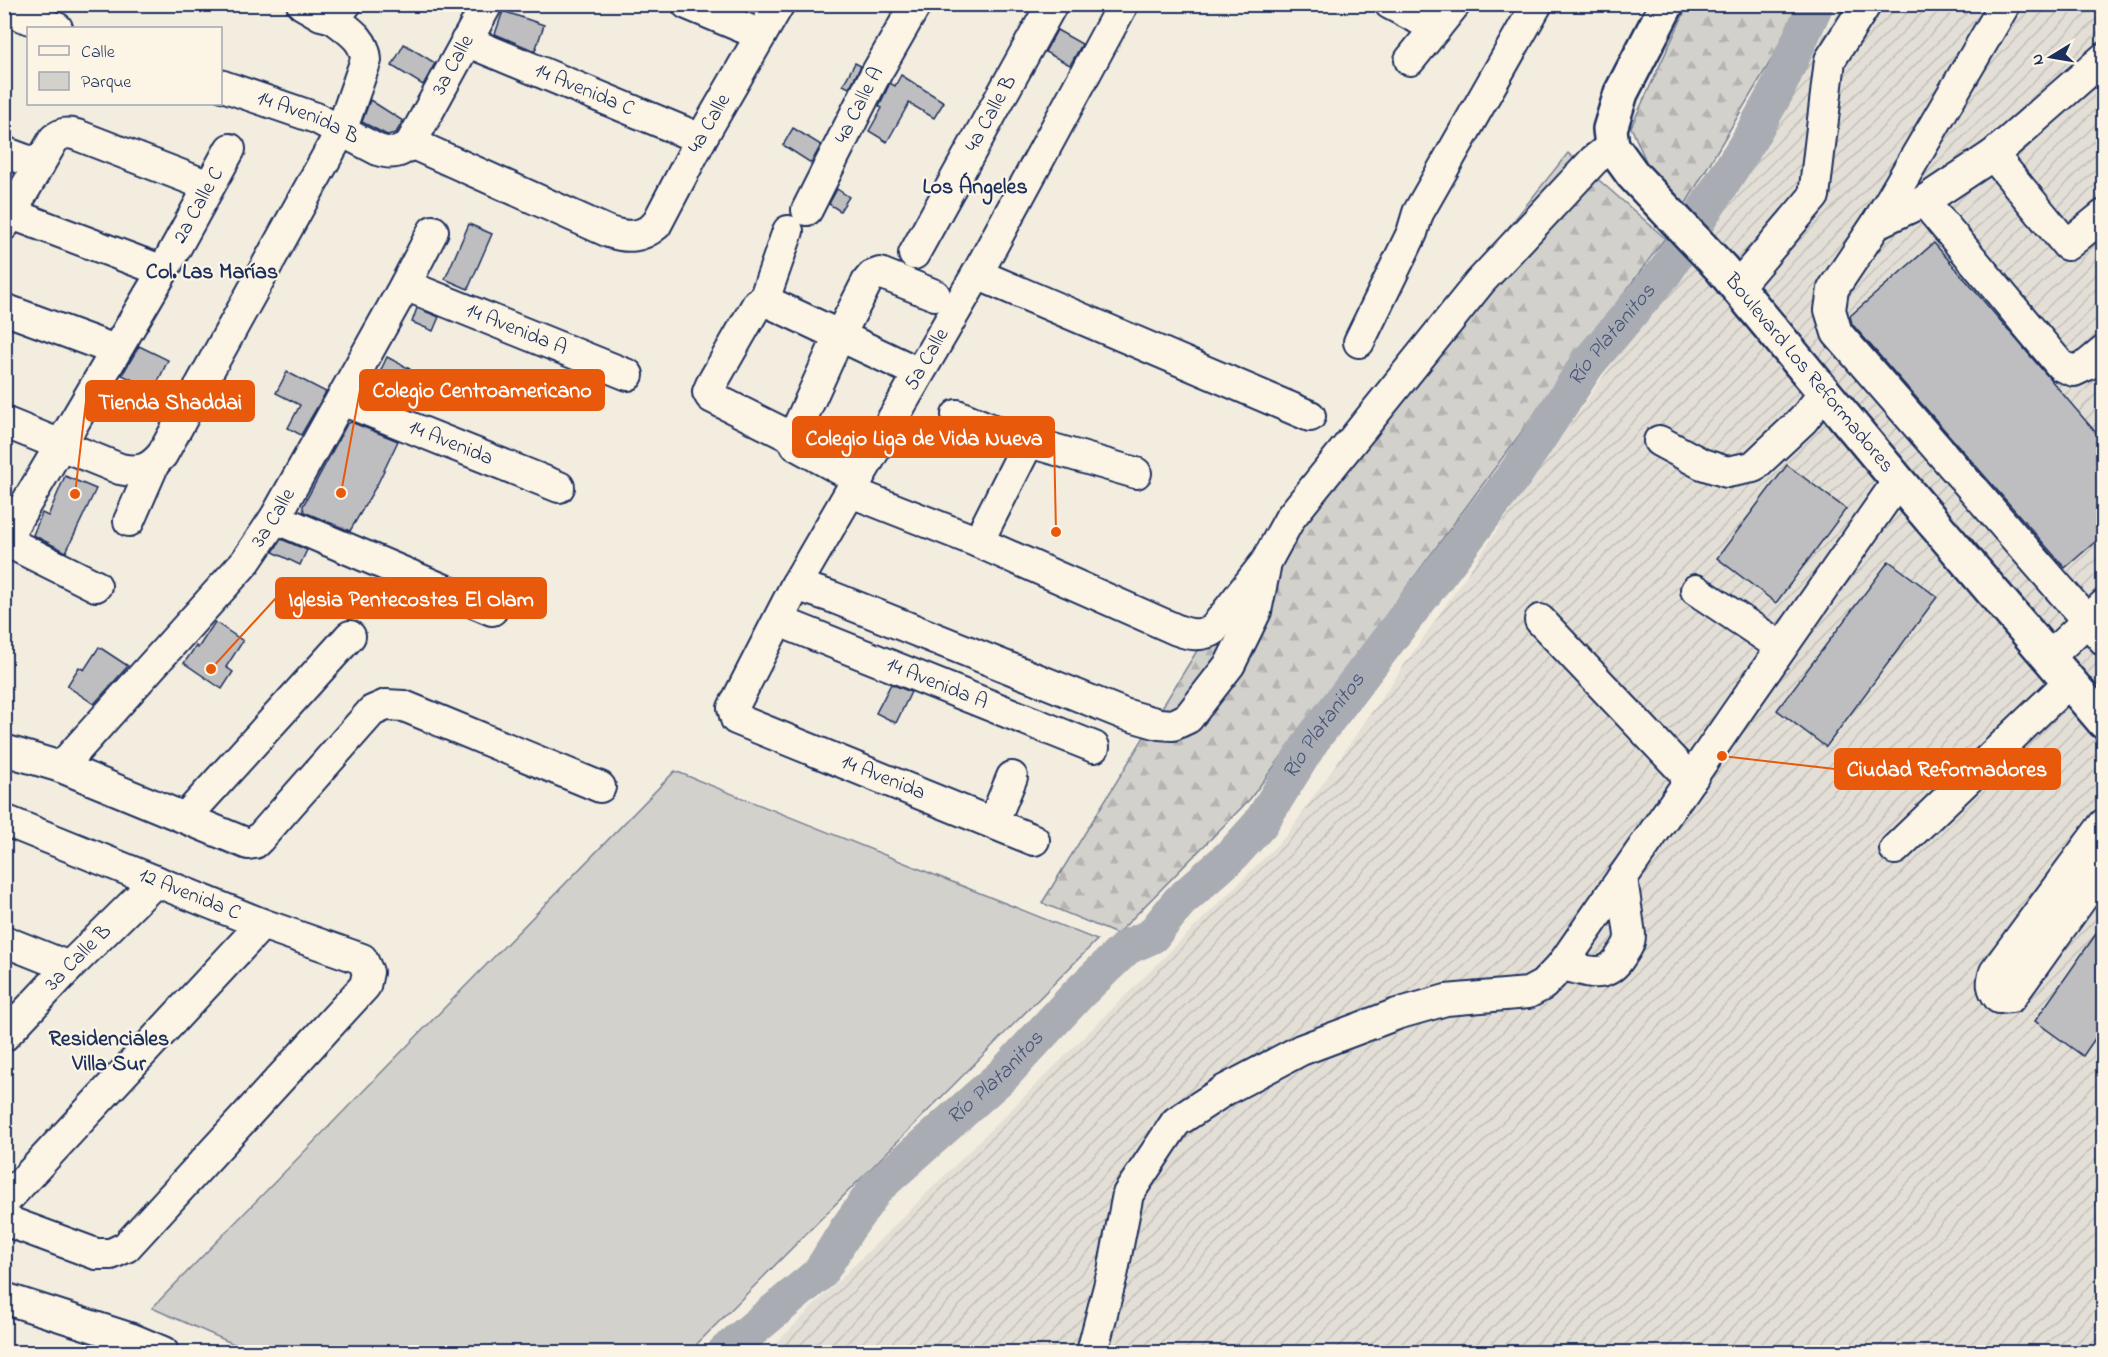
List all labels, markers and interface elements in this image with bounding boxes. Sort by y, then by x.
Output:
legend [27,27,222,105]
north arrow [2021,27,2081,87]
street label: 3a Calle [425,29,482,101]
text: Calle [81,40,116,66]
text: N [2025,52,2051,67]
street label: 14 Avenida C [530,56,639,124]
street label: 4a Calle A [828,61,892,149]
text: Parque [81,70,132,96]
street label: 4a Calle B [958,70,1025,158]
street label: 14 Avenida B [253,84,364,153]
street label: 4a Calle [681,88,739,159]
street label: 2a Calle C [166,162,232,249]
district label: Los Ángeles [922,172,1028,205]
district label: Col. Las Marías [146,257,278,289]
street label: Boulevard Los Reformadores [1716,266,1901,480]
water label: Río Platanitos [1561,277,1665,393]
street label: 14 Avenida A [461,296,572,364]
street label: 5a Calle [897,322,958,397]
callout: Colegio Centroamericano [360,370,604,410]
text: Colegio Centroamericano [372,376,592,409]
callout: Tienda Shaddai [86,381,254,421]
text: Tienda Shaddai [98,388,242,420]
street label: 14 Avenida [404,413,497,474]
callout: Colegio Liga de Vida Nueva [793,417,1054,457]
text: Colegio Liga de Vida Nueva [805,424,1043,457]
street label: 3a Calle [244,483,304,554]
callout: Iglesia Pentecostes El Olam [276,578,546,618]
text: Iglesia Pentecostes El Olam [288,585,534,618]
street label: 14 Avenida A [882,650,992,718]
water label: Río Platanitos [1275,666,1374,786]
street label: 14 Avenida [836,747,930,809]
callout: Ciudad Reformadores [1835,749,2060,789]
text: Ciudad Reformadores [1847,755,2047,787]
street label: 12 Avenida C [134,861,245,929]
street label: 3a Calle B [38,918,119,998]
water label: Río Platanitos [940,1023,1053,1133]
district label: Residenciales Villa Sur [49,1024,169,1081]

